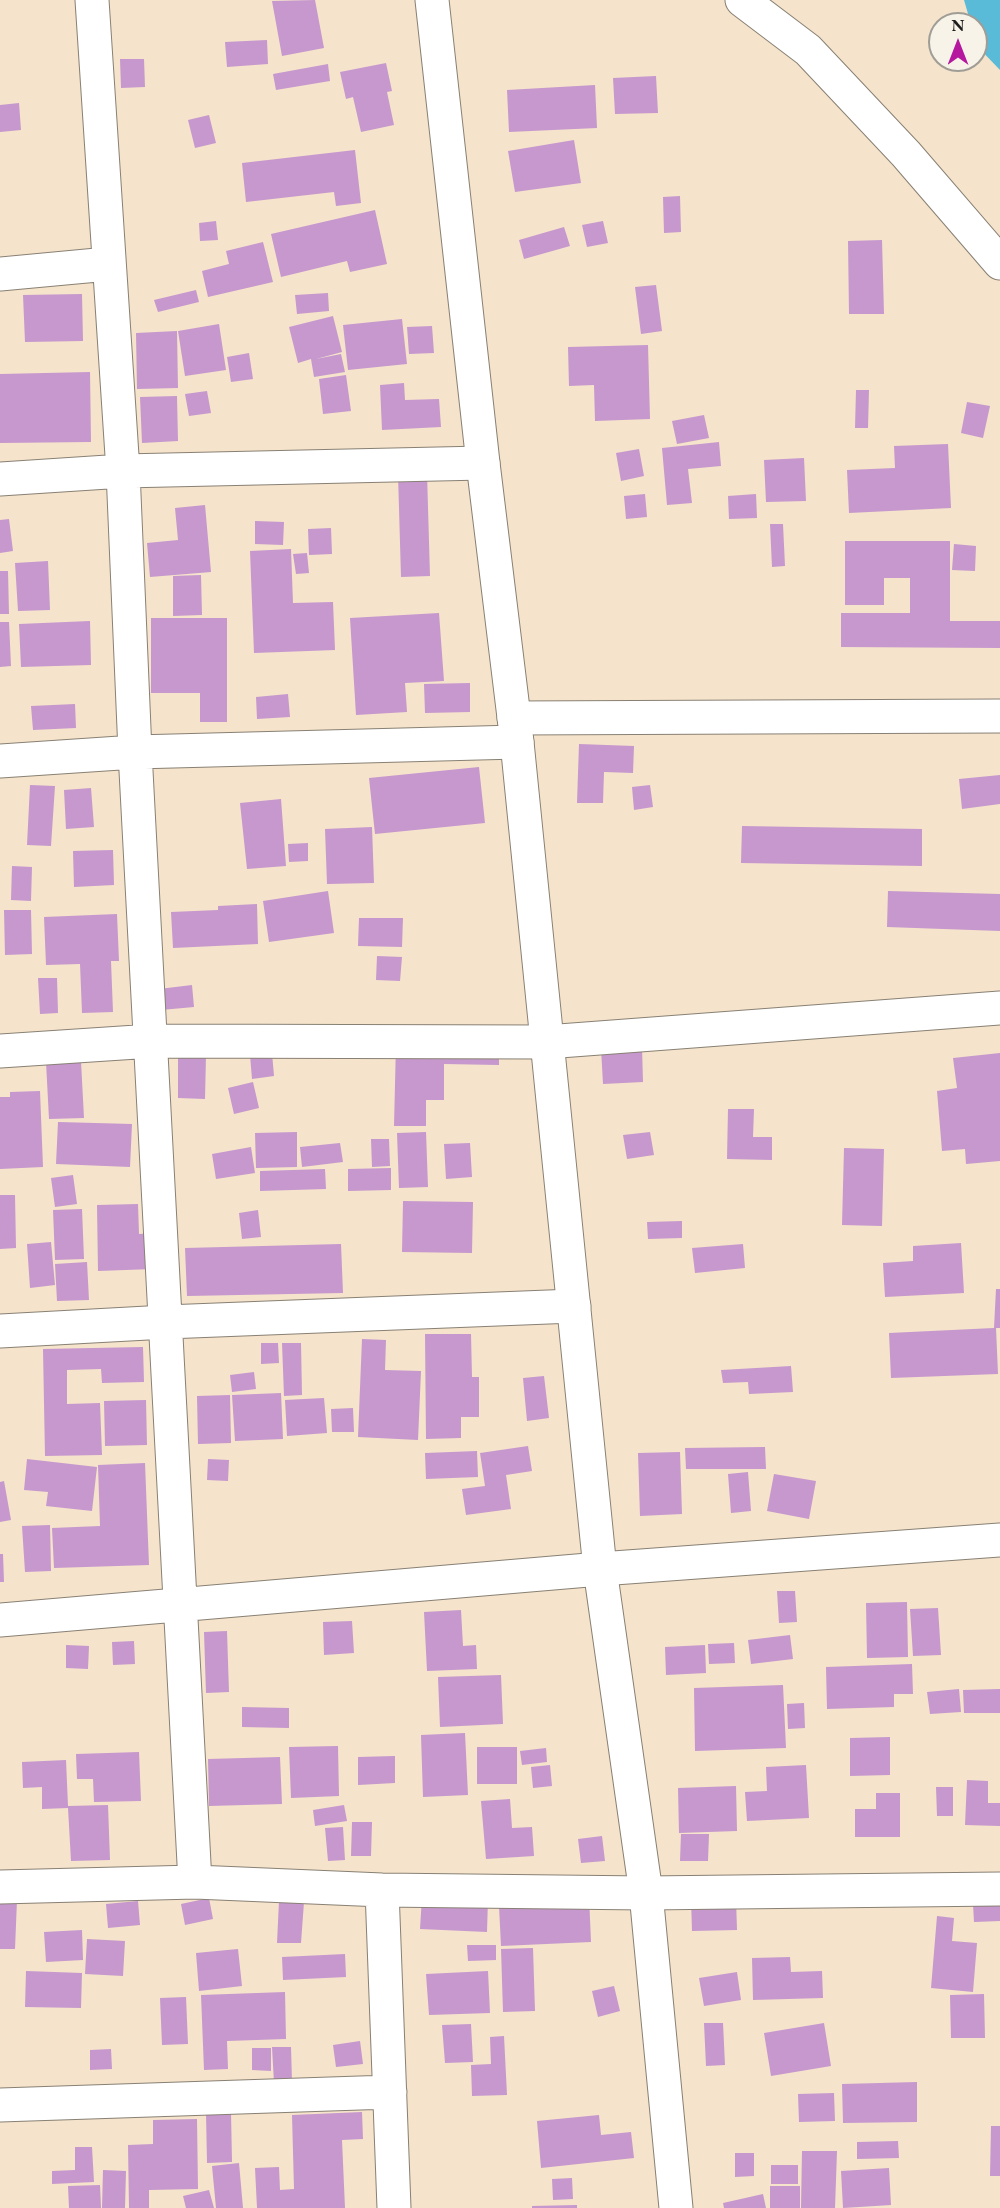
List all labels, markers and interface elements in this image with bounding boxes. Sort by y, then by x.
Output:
north arrow [928,12,988,72]
text: N [952,15,964,36]

